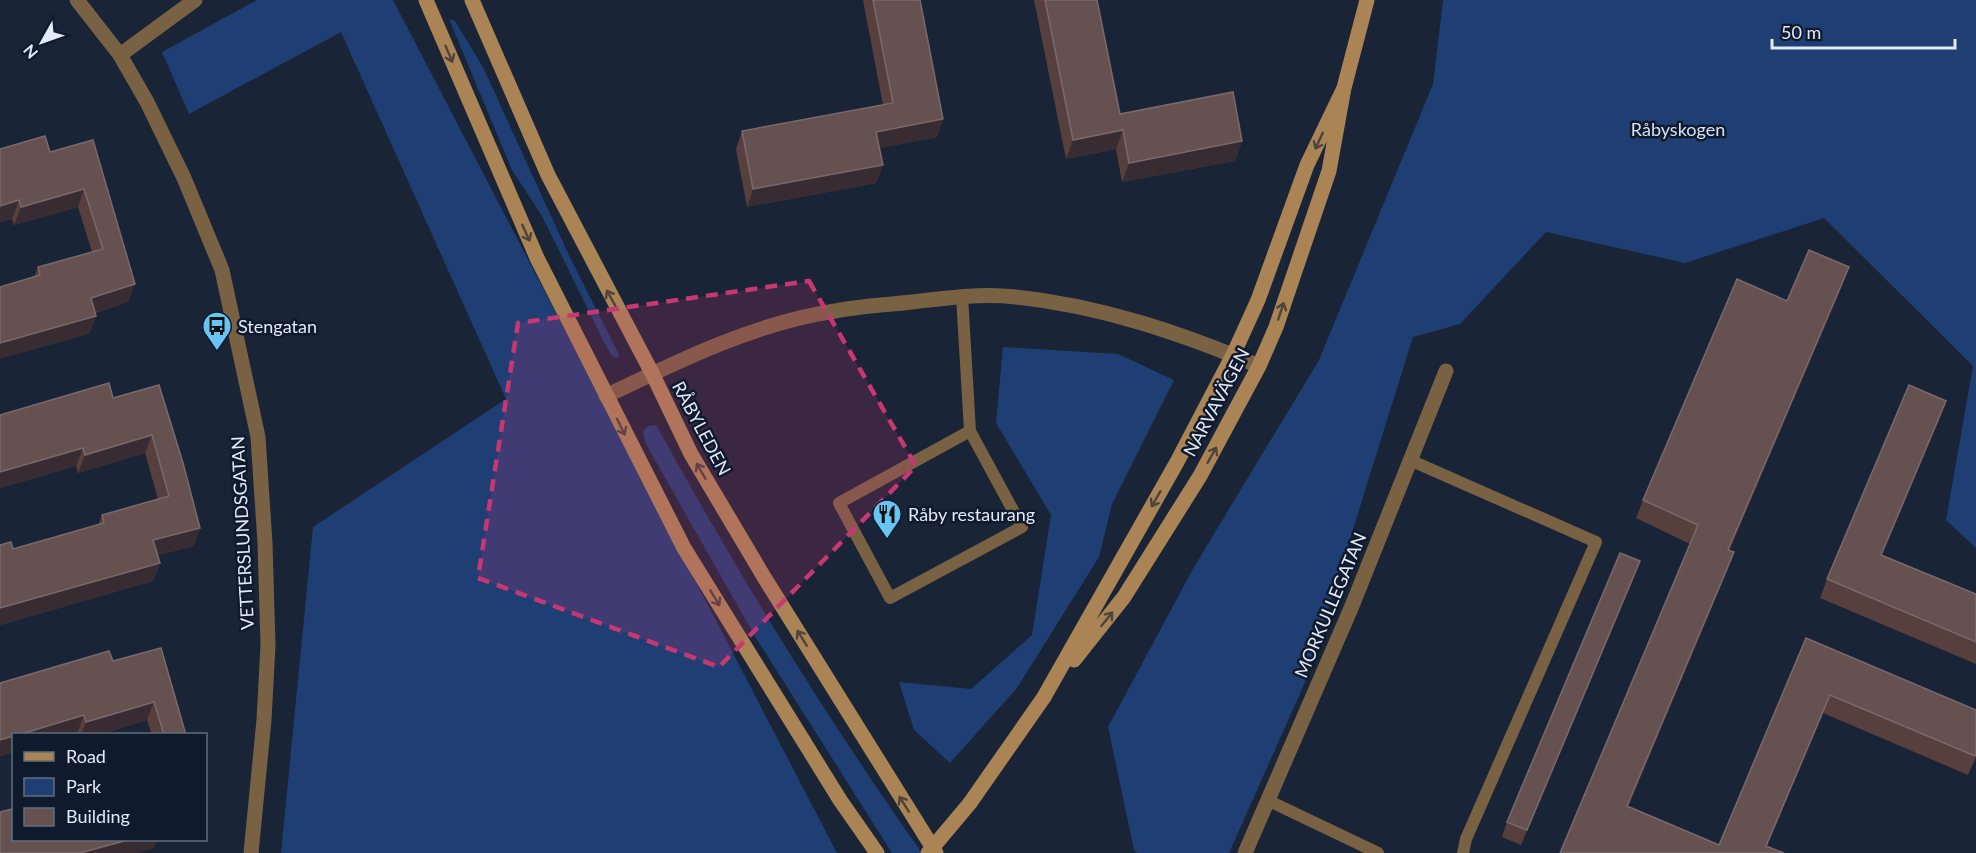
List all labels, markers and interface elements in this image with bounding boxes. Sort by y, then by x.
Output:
north arrow [12,12,72,72]
scale bar [1772,12,1955,50]
text: 50 m [1781,21,1821,43]
text: N [19,41,41,63]
one-way arrow [444,44,455,62]
park label: Råbyskogen [1631,118,1725,140]
one-way arrow [1312,131,1324,149]
one-way arrow [521,223,533,241]
one-way arrow [605,290,617,307]
one-way arrow [1276,302,1287,321]
bus stop icon: Stengatan [201,310,233,352]
place label: Stengatan [238,315,317,337]
street label: NARVAVÄGEN [1178,344,1254,460]
street label: RÅBYLEDEN [668,377,736,479]
one-way arrow [616,417,628,435]
street label: VETTERSLUNDSGATAN [226,436,258,630]
one-way arrow [1206,447,1218,464]
one-way arrow [695,463,707,480]
one-way arrow [1150,490,1162,507]
restaurant icon: Råby restaurang [871,498,903,540]
place label: Råby restaurang [908,503,1035,525]
street label: MORKULLEGATAN [1290,529,1370,681]
one-way arrow [709,589,721,606]
one-way arrow [1100,611,1113,627]
one-way arrow [795,630,807,647]
legend [12,733,207,841]
text: Road [66,745,106,767]
text: Park [66,775,102,797]
one-way arrow [897,796,909,813]
text: Building [66,805,130,827]

